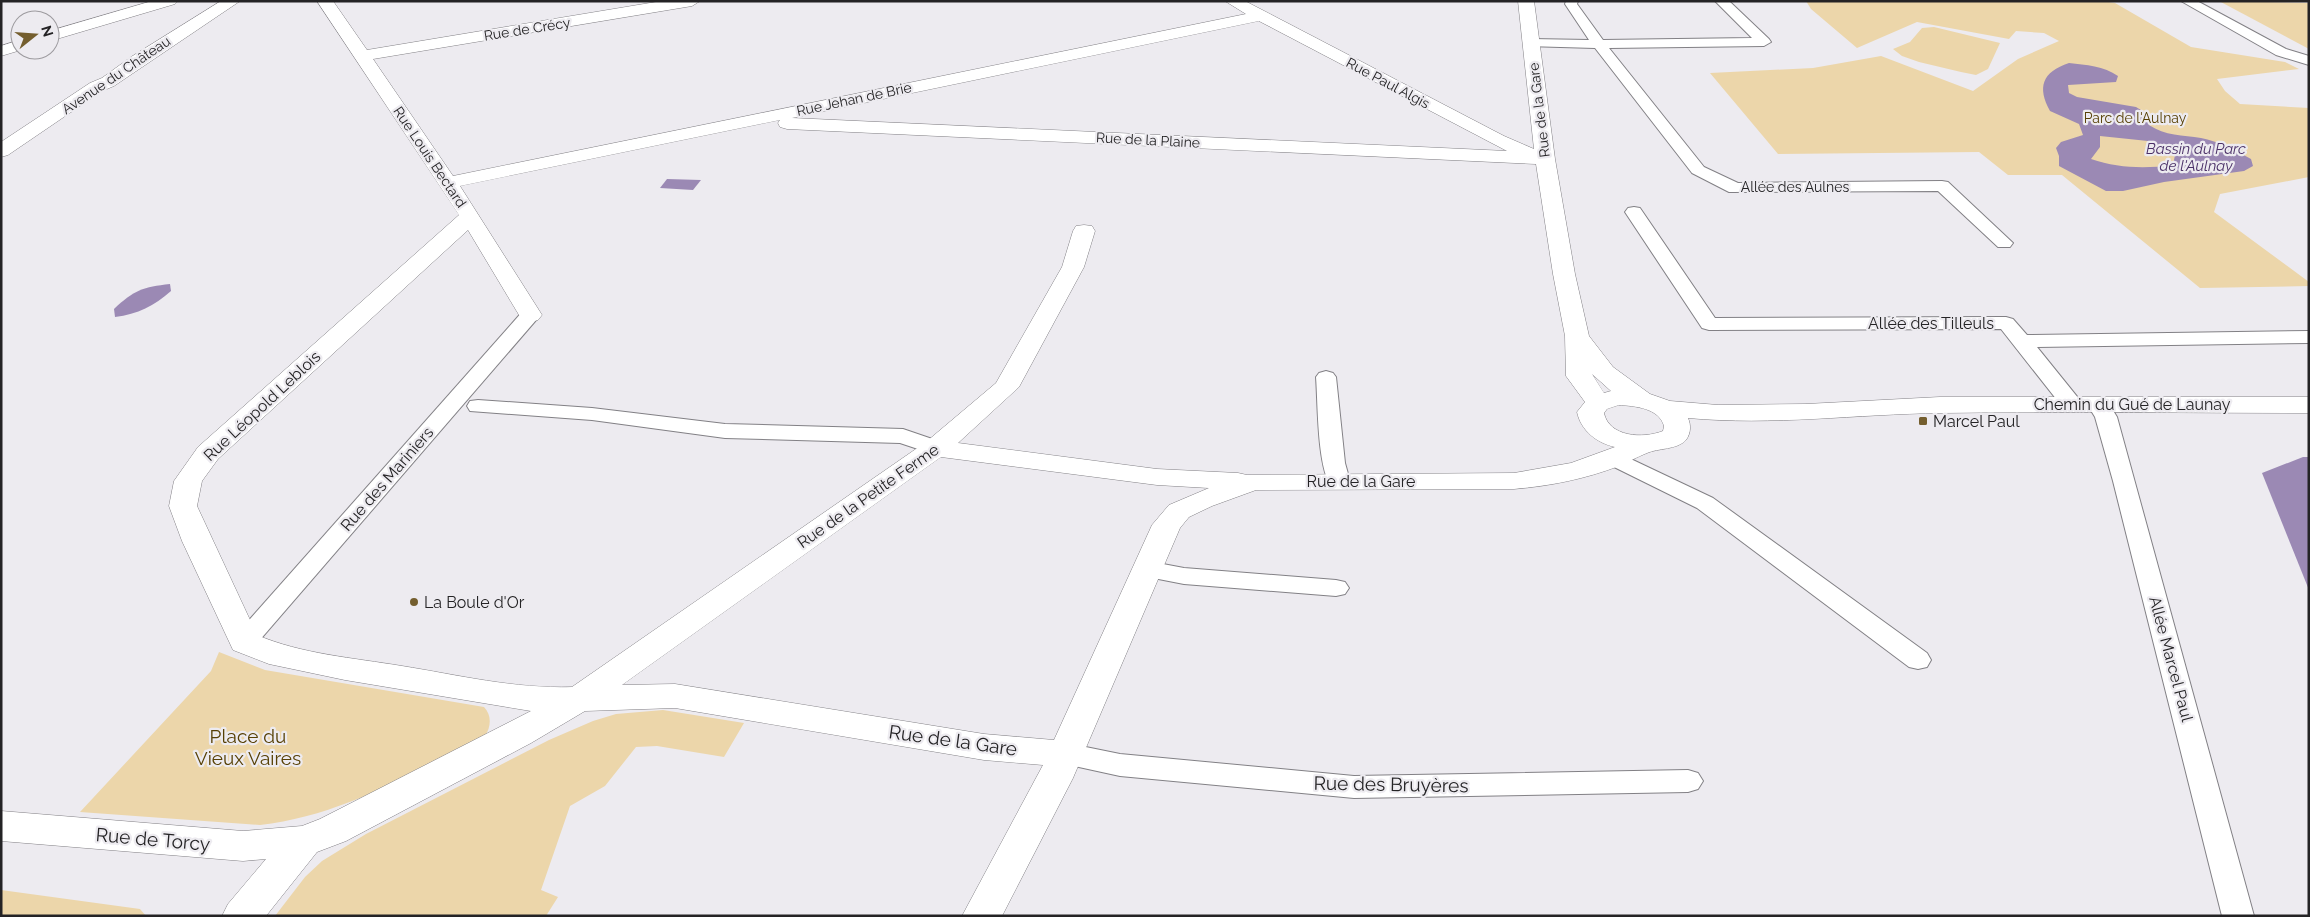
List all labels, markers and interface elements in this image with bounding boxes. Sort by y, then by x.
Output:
north arrow [10,10,60,60]
street label: Rue de Crécy [483,14,572,44]
text: N [38,24,57,39]
street label: Avenue du Château [59,33,173,117]
street label: Rue Paul Algis [1344,54,1433,112]
street label: Rue de la Gare [1525,62,1553,158]
street label: Rue Jehan de Brie [795,79,913,119]
street label: Rue Louis Bectard [390,104,470,210]
park label: Parc de l'Aulnay [2084,110,2187,126]
street label: Rue de la Plaine [1096,129,1200,151]
water label: Bassin du Parc de l'Aulnay [2146,140,2246,175]
street label: Allée des Aulnes [1741,179,1849,195]
street label: Allée des Tilleuls [1868,314,1994,333]
street label: Rue Léopold Leblois [200,347,324,465]
street label: Chemin du Gué de Launay [2034,395,2231,414]
place label: Marcel Paul [1933,412,2020,431]
marker: Marcel Paul [1917,415,1929,427]
street label: Rue des Mariniers [337,423,438,535]
street label: Rue de la Petite Ferme [794,440,942,552]
street label: Rue de la Gare [1307,472,1415,491]
place label: La Boule d'Or [424,593,525,612]
street label: Allée Marcel Paul [2145,594,2197,724]
marker: La Boule d'Or [408,596,420,608]
street label: Rue de la Gare [887,720,1019,760]
park label: Place du Vieux Vaires [195,725,301,769]
street label: Rue des Bruyères [1313,772,1469,796]
street label: Rue de Torcy [95,823,211,855]

